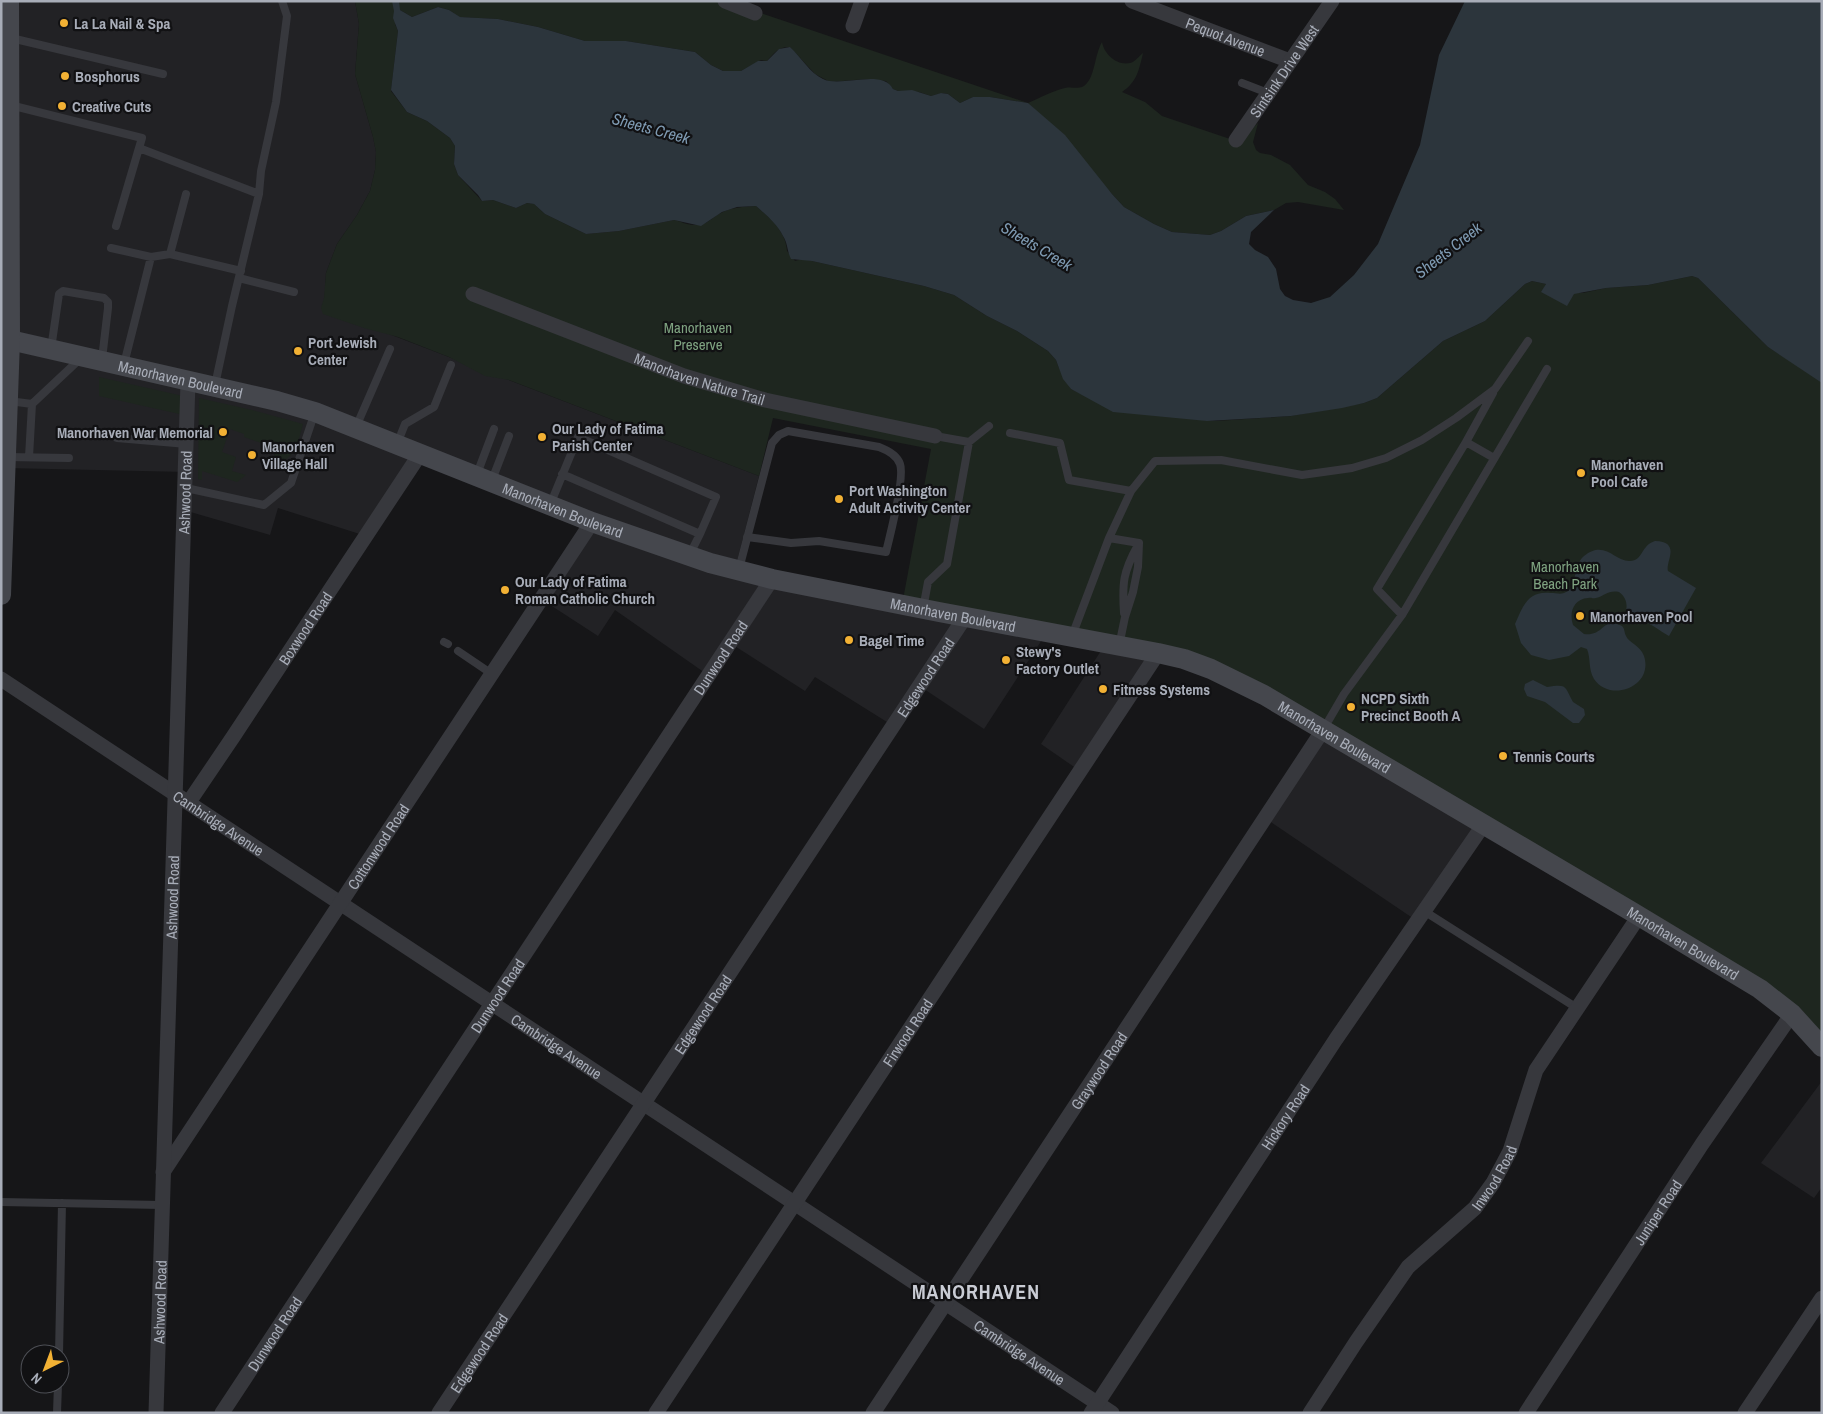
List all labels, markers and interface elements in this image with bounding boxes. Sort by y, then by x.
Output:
street label: Pequot Avenue [1183,12,1268,61]
place label: La La Nail & Spa [74,13,171,34]
marker: La La Nail & Spa [58,17,70,29]
street label: Sintsink Drive West [1244,20,1324,122]
place label: Bosphorus [75,66,140,87]
marker: Bosphorus [59,70,71,82]
place label: Creative Cuts [72,96,151,117]
marker: Creative Cuts [56,100,68,112]
water label: Sheets Creek [610,107,693,149]
water label: Sheets Creek [997,216,1077,276]
water label: Sheets Creek [1410,217,1486,283]
park label: Manorhaven Preserve [664,317,732,355]
place label: Port Jewish Center [308,332,377,370]
marker: Port Jewish Center [292,345,304,357]
street label: Manorhaven Nature Trail [631,347,767,410]
street label: Manorhaven Boulevard [116,355,245,403]
place label: Our Lady of Fatima Parish Center [552,418,664,456]
place label: Manorhaven War Memorial [57,422,213,443]
marker: Manorhaven War Memorial [217,426,229,438]
marker: Our Lady of Fatima Parish Center [536,431,548,443]
place label: Manorhaven Village Hall [262,436,334,474]
marker: Manorhaven Village Hall [246,449,258,461]
street label: Ashwood Road [173,450,196,535]
place label: Manorhaven Pool Cafe [1591,454,1663,492]
marker: Manorhaven Pool Cafe [1575,467,1587,479]
street label: Manorhaven Boulevard [500,477,626,542]
place label: Port Washington Adult Activity Center [849,480,970,518]
marker: Port Washington Adult Activity Center [833,493,845,505]
park label: Manorhaven Beach Park [1531,556,1599,594]
place label: Our Lady of Fatima Roman Catholic Church [515,571,655,609]
marker: Our Lady of Fatima Roman Catholic Church [499,584,511,596]
street label: Boxwood Road [273,588,337,669]
street label: Manorhaven Boulevard [889,592,1018,637]
place label: Manorhaven Pool [1590,606,1693,627]
marker: Manorhaven Pool [1574,610,1586,622]
street label: Dunwood Road [688,616,752,699]
place label: Bagel Time [859,630,925,651]
street label: Edgewood Road [891,633,959,721]
marker: Bagel Time [843,634,855,646]
place label: Stewy's Factory Outlet [1016,641,1099,679]
marker: Stewy's Factory Outlet [1000,654,1012,666]
place label: Fitness Systems [1113,679,1210,700]
marker: Fitness Systems [1097,683,1109,695]
place label: NCPD Sixth Precinct Booth A [1361,688,1460,726]
street label: Manorhaven Boulevard [1274,695,1395,778]
marker: NCPD Sixth Precinct Booth A [1345,701,1357,713]
place label: Tennis Courts [1513,746,1595,767]
marker: Tennis Courts [1497,750,1509,762]
street label: Cambridge Avenue [169,785,269,861]
street label: Cottonwood Road [342,800,414,893]
street label: Ashwood Road [160,855,184,940]
street label: Manorhaven Boulevard [1623,901,1743,985]
street label: Dunwood Road [465,954,529,1037]
street label: Edgewood Road [669,970,736,1058]
street label: Firwood Road [877,994,937,1071]
street label: Cambridge Avenue [507,1008,606,1084]
street label: Graywood Road [1065,1028,1132,1114]
street label: Hickory Road [1256,1080,1314,1154]
street label: Inwood Road [1466,1143,1522,1214]
street label: Juniper Road [1628,1175,1686,1249]
street label: Ashwood Road [148,1260,171,1345]
district label: MANORHAVEN [912,1278,1040,1305]
street label: Dunwood Road [242,1292,306,1375]
street label: Edgewood Road [445,1309,513,1397]
street label: Cambridge Avenue [970,1314,1070,1390]
north arrow [20,1344,70,1394]
text: N [27,1369,45,1388]

